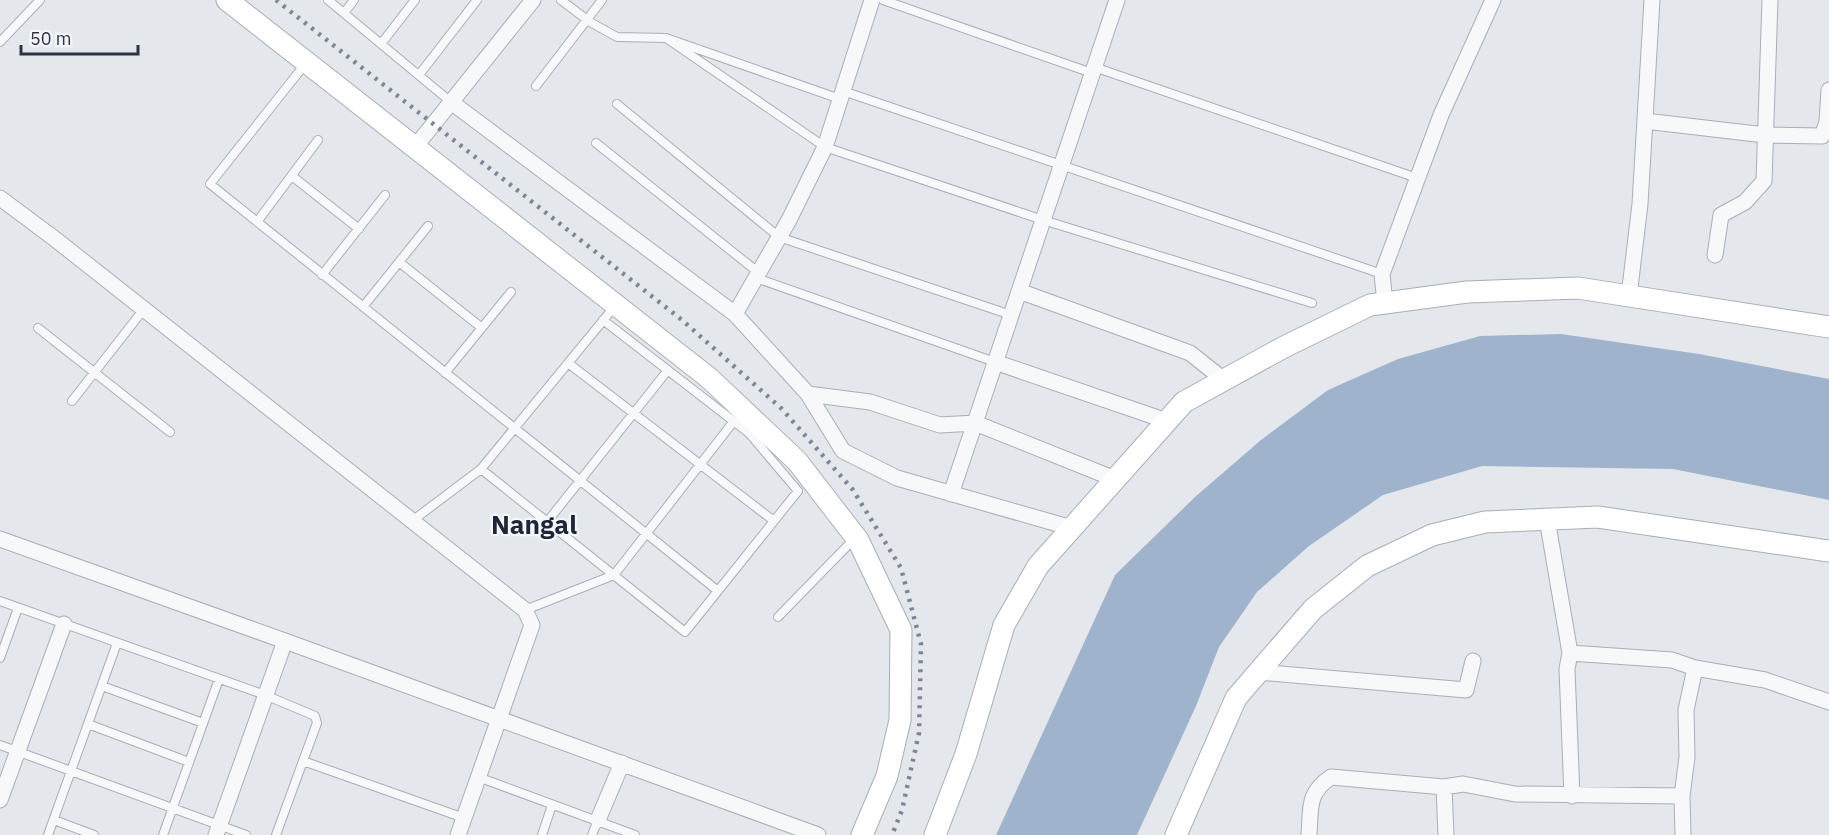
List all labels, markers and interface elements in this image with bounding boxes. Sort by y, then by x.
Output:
scale bar [21,18,138,56]
text: 50 m [30,27,72,50]
district label: Nangal [491,507,577,541]

